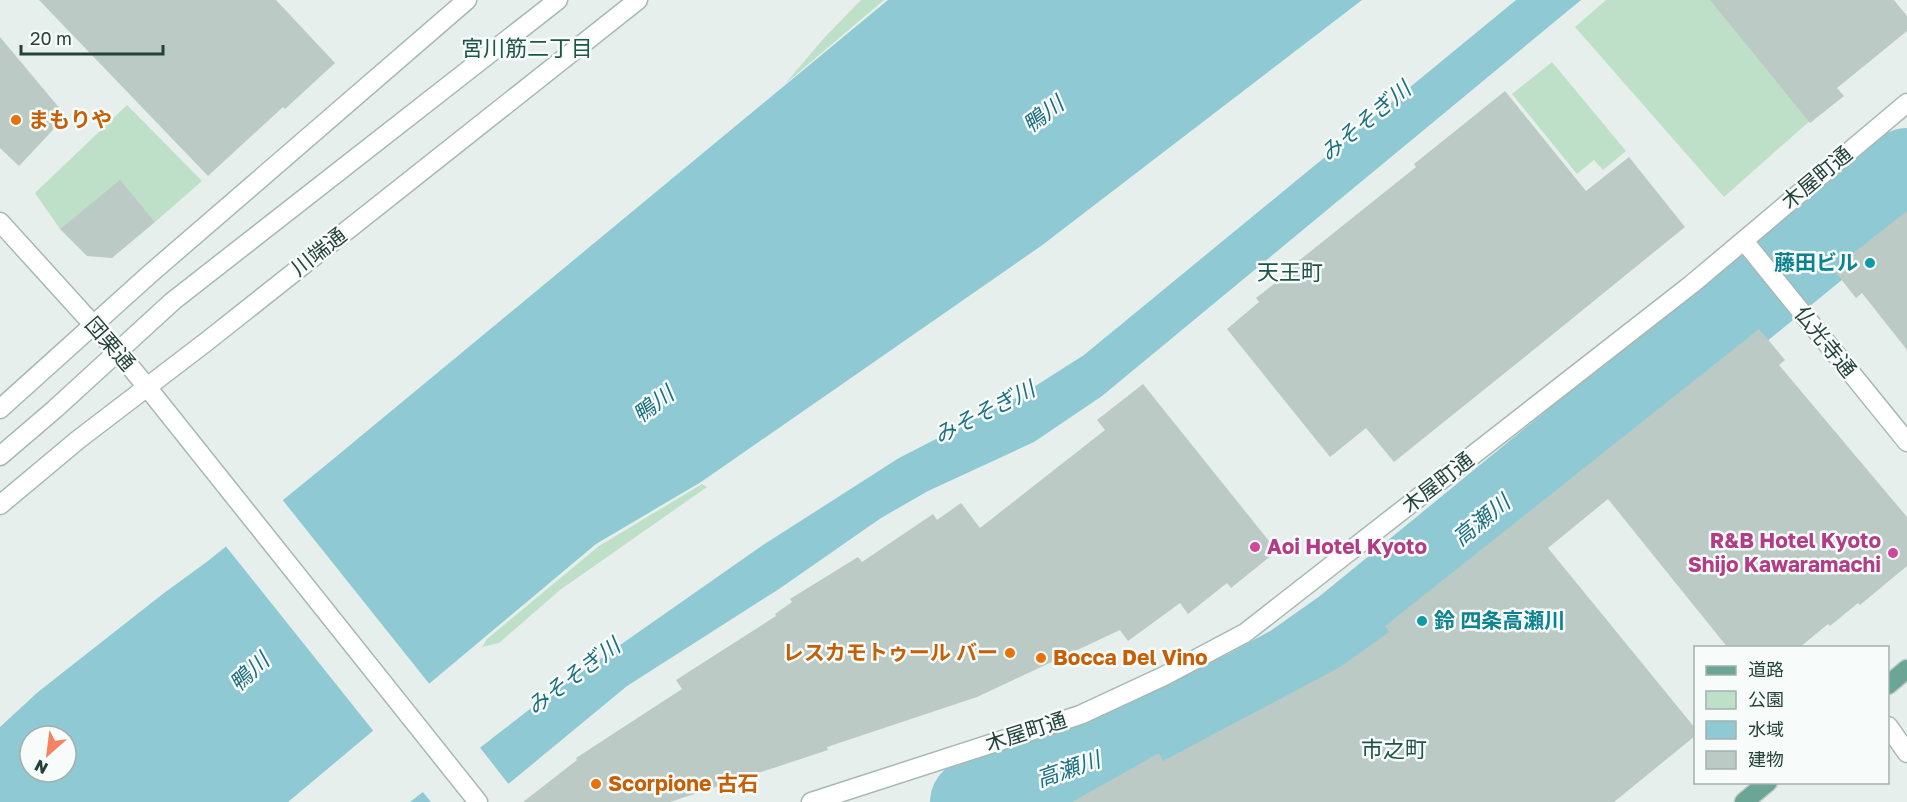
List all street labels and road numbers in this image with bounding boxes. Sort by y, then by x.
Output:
street label: 木屋町通 [1776,140,1857,214]
street label: 川端通 [286,222,351,281]
street label: 仏光寺通 [1789,301,1862,382]
street label: 団栗通 [80,311,141,376]
street label: 木屋町通 [1396,446,1478,518]
street label: 木屋町通 [982,706,1070,756]

